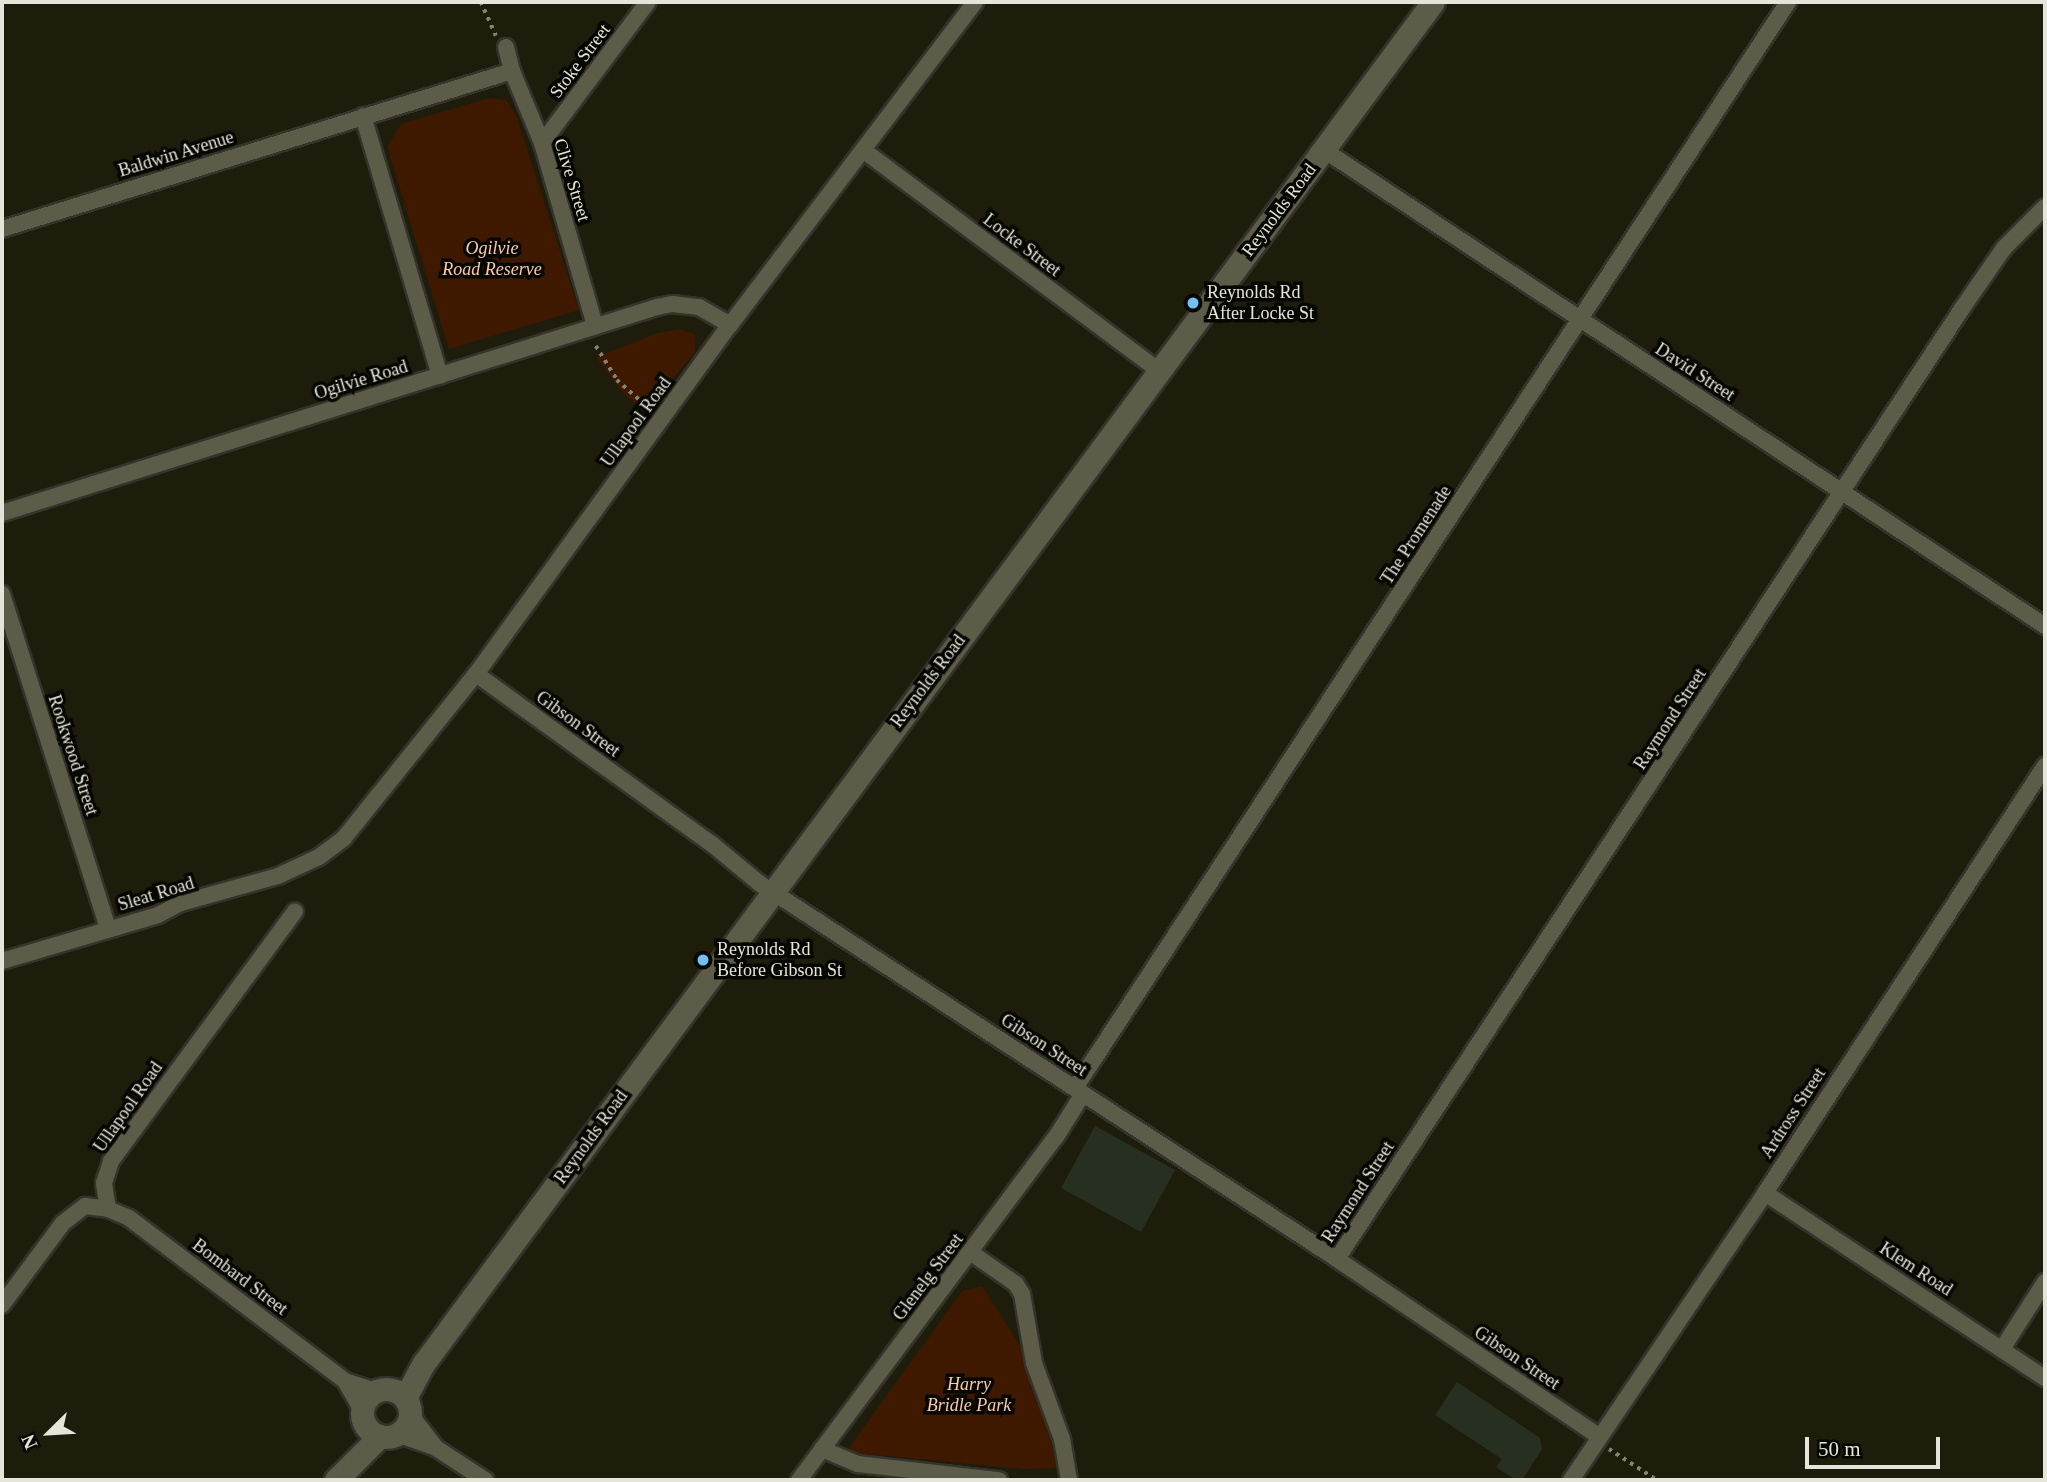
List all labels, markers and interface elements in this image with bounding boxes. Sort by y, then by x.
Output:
street label: Stoke Street [545,20,615,102]
street label: Baldwin Avenue [115,126,237,182]
street label: Clive Street [549,136,595,224]
street label: Reynolds Road [1237,159,1321,261]
street label: Locke Street [979,209,1065,281]
park label: Ogilvie Road Reserve [442,238,542,280]
place label: Reynolds Rd After Locke St [1207,282,1314,324]
marker: Reynolds Rd After Locke St [1185,295,1201,311]
street label: David Street [1651,338,1739,406]
street label: Ogilvie Road [312,356,410,404]
street label: Ullapool Road [596,373,676,471]
street label: The Promenade [1376,482,1456,588]
street label: Reynolds Road [886,630,970,732]
street label: Raymond Street [1629,664,1711,774]
street label: Gibson Street [532,686,624,762]
street label: Rookwood Street [43,692,103,818]
street label: Sleat Road [115,872,197,916]
place label: Reynolds Rd Before Gibson St [717,939,842,982]
marker: Reynolds Rd Before Gibson St [695,952,711,968]
street label: Gibson Street [997,1009,1091,1081]
street label: Ullapool Road [89,1058,167,1156]
street label: Ardross Street [1756,1064,1830,1162]
street label: Reynolds Road [550,1086,632,1188]
street label: Raymond Street [1317,1137,1399,1247]
street label: Glenelg Street [888,1229,968,1325]
street label: Bombard Street [188,1234,292,1320]
street label: Klem Road [1876,1237,1956,1301]
street label: Gibson Street [1470,1322,1564,1394]
park label: Harry Bridle Park [927,1374,1011,1416]
north arrow [14,1398,84,1468]
scale bar [1809,1422,1944,1466]
text: N [17,1431,42,1452]
text: 50 m [1818,1437,1861,1461]

